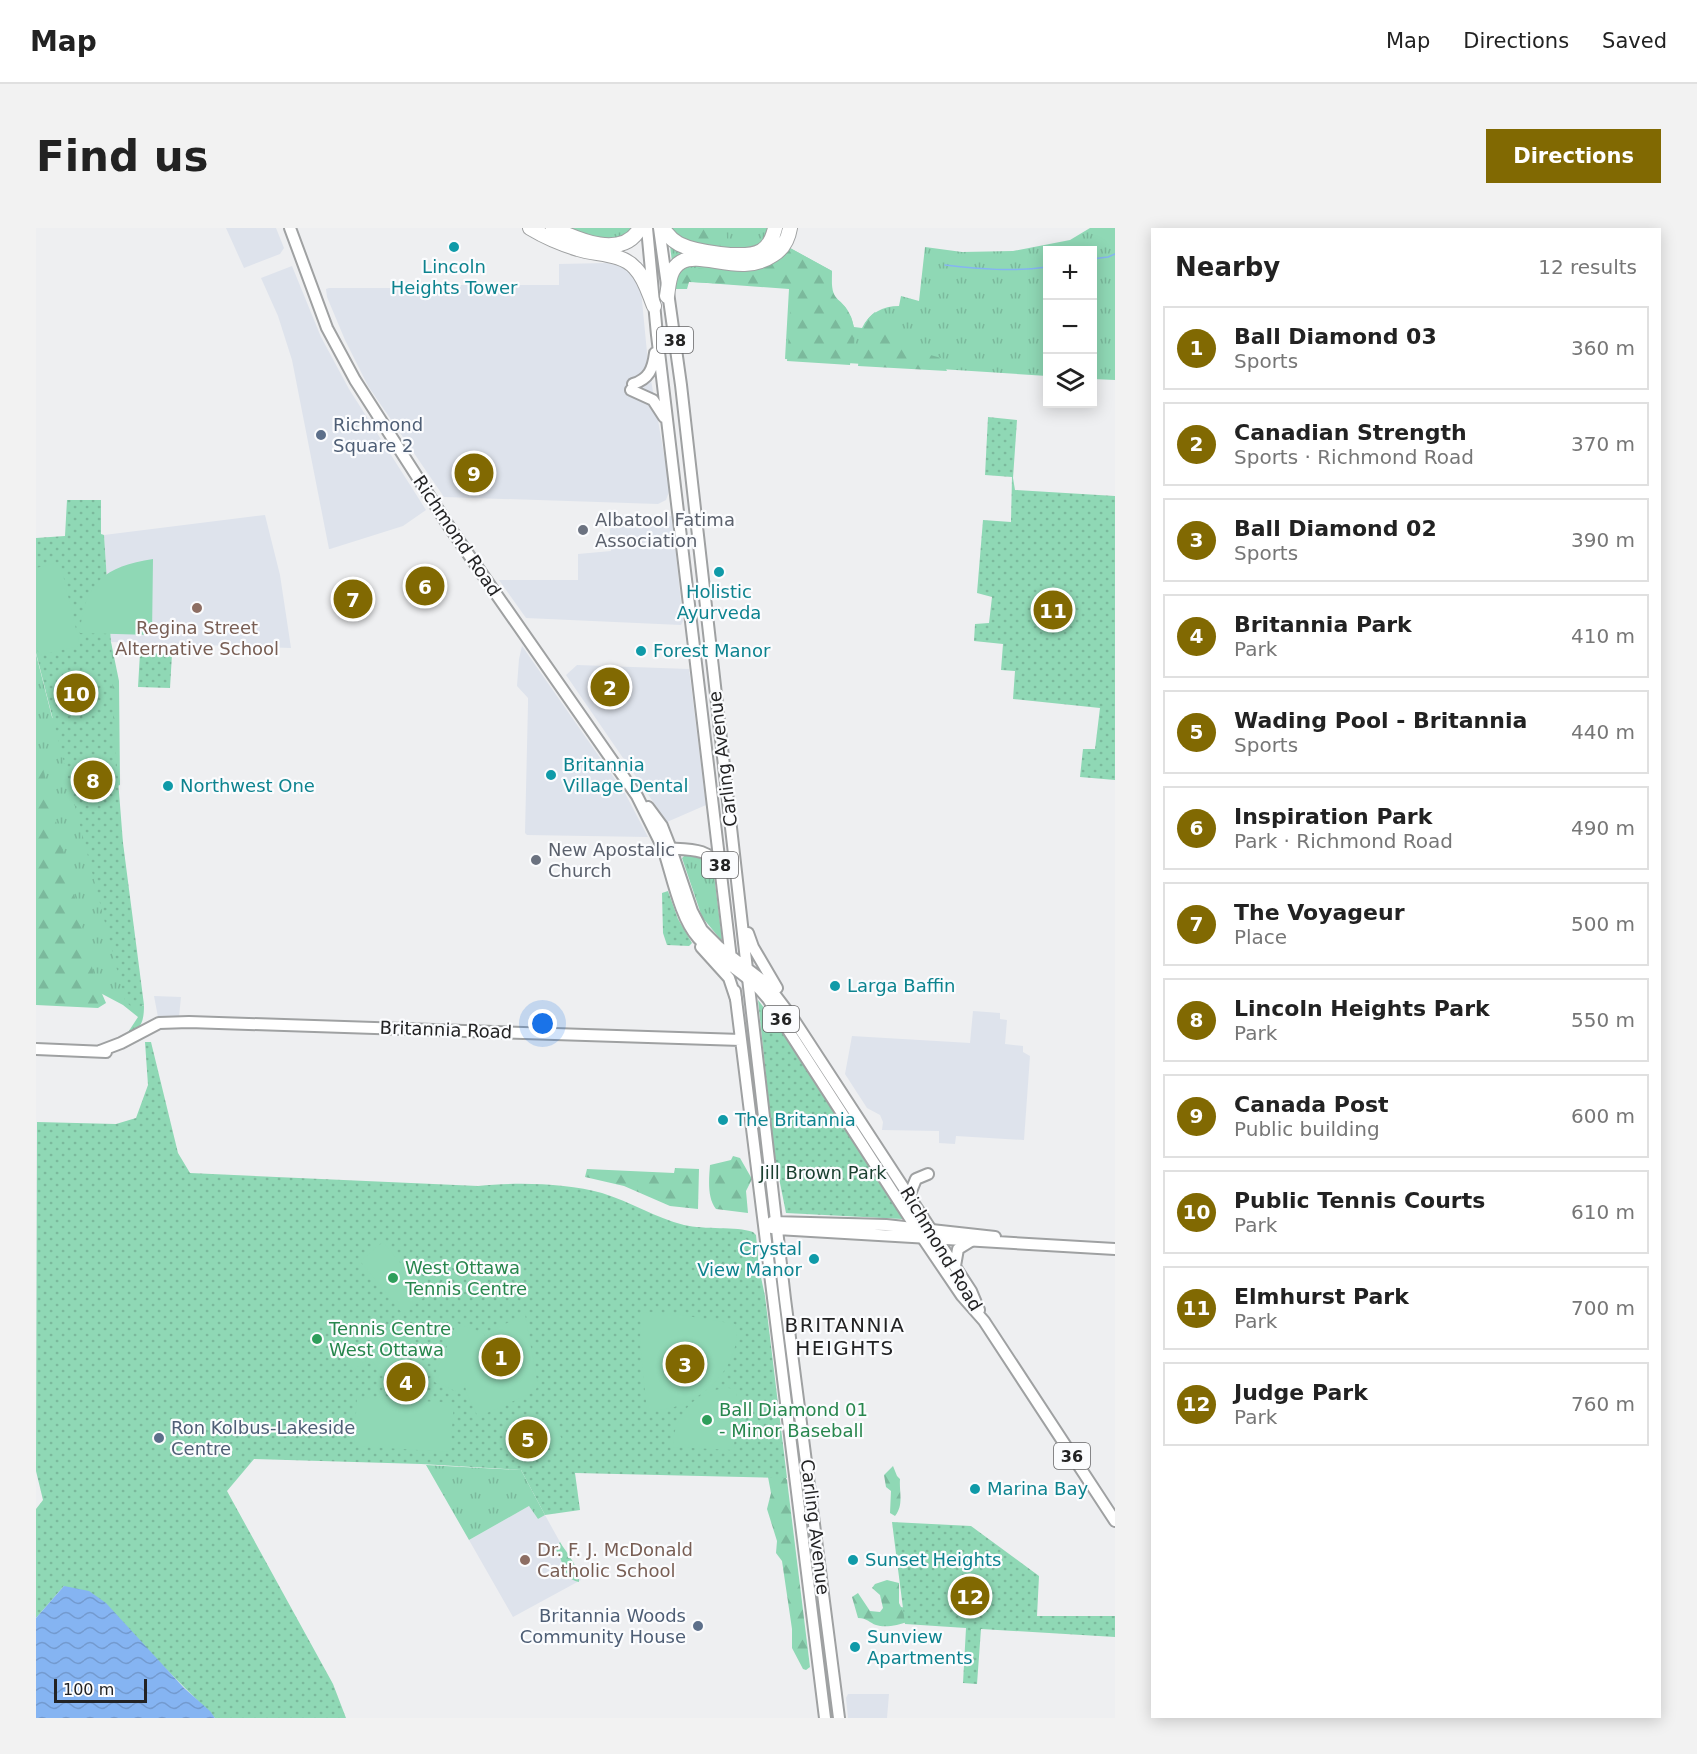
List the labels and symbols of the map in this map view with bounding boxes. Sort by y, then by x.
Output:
marker: Lincoln Heights Tower [447,240,461,254]
place label: Lincoln Heights Tower [391,256,518,298]
road number: 38 [657,327,693,353]
place label: Richmond Square 2 [333,414,423,456]
marker: Richmond Square 2 [314,428,328,442]
pin: 9 [454,450,494,496]
street label: Richmond Road [409,471,506,600]
place label: Albatool Fatima Association [595,509,735,551]
marker: Albatool Fatima Association [576,523,590,537]
pin: 6 [406,564,444,608]
marker: Holistic Ayurveda [712,565,726,579]
pin: 7 [334,576,372,622]
place label: Holistic Ayurveda [677,581,761,623]
pin: 11 [1034,588,1072,632]
marker: Regina Street Alternative School [190,601,204,615]
place label: Regina Street Alternative School [115,617,279,659]
place label: Forest Manor [653,640,771,661]
marker: Forest Manor [634,644,648,658]
pin: 2 [590,664,630,710]
pin: 10 [56,670,96,716]
street label: Carling Avenue [704,690,741,828]
place label: Britannia Village Dental [563,754,689,796]
pin: 8 [74,758,112,802]
marker: Britannia Village Dental [544,768,558,782]
place label: Northwest One [180,775,315,796]
marker: Northwest One [161,779,175,793]
place label: New Apostalic Church [548,839,675,881]
road number: 38 [702,852,738,878]
marker: New Apostalic Church [529,853,543,867]
place label: Larga Baffin [847,975,956,996]
marker: Larga Baffin [828,979,842,993]
road number: 36 [763,1006,799,1032]
your location [528,1009,557,1038]
street label: Britannia Road [379,1017,513,1042]
place label: The Britannia [734,1109,856,1130]
marker: The Britannia [716,1113,730,1127]
park label: Jill Brown Park [758,1162,887,1183]
street label: Richmond Road [896,1183,987,1315]
place label: Crystal View Manor [697,1238,803,1280]
marker: Crystal View Manor [807,1252,821,1266]
place label: West Ottawa Tennis Centre [404,1257,527,1299]
marker: West Ottawa Tennis Centre [386,1271,400,1285]
district label: BRITANNIA HEIGHTS [785,1313,905,1360]
place label: Tennis Centre West Ottawa [328,1318,451,1360]
marker: Tennis Centre West Ottawa [310,1332,324,1346]
pin: 1 [482,1334,520,1380]
pin: 3 [666,1342,704,1386]
pin: 4 [386,1360,425,1404]
place label: Ball Diamond 01 - Minor Baseball [719,1399,868,1441]
marker: Ball Diamond 01 - Minor Baseball [700,1413,714,1427]
pin: 5 [508,1416,548,1462]
place label: Ron Kolbus-Lakeside Centre [171,1417,355,1459]
marker: Ron Kolbus-Lakeside Centre [152,1431,166,1445]
road number: 36 [1054,1443,1090,1469]
street label: Carling Avenue [797,1458,834,1596]
place label: Marina Bay [987,1478,1089,1499]
marker: Marina Bay [968,1482,982,1496]
place label: Dr. F. J. McDonald Catholic School [537,1539,693,1581]
place label: Sunset Heights [865,1549,1001,1570]
marker: Dr. F. J. McDonald Catholic School [518,1553,532,1567]
marker: Sunset Heights [846,1553,860,1567]
pin: 12 [950,1574,990,1618]
place label: Britannia Woods Community House [520,1605,686,1647]
marker: Britannia Woods Community House [691,1619,705,1633]
place label: Sunview Apartments [867,1626,973,1668]
marker: Sunview Apartments [848,1640,862,1654]
scale bar [54,1676,147,1704]

